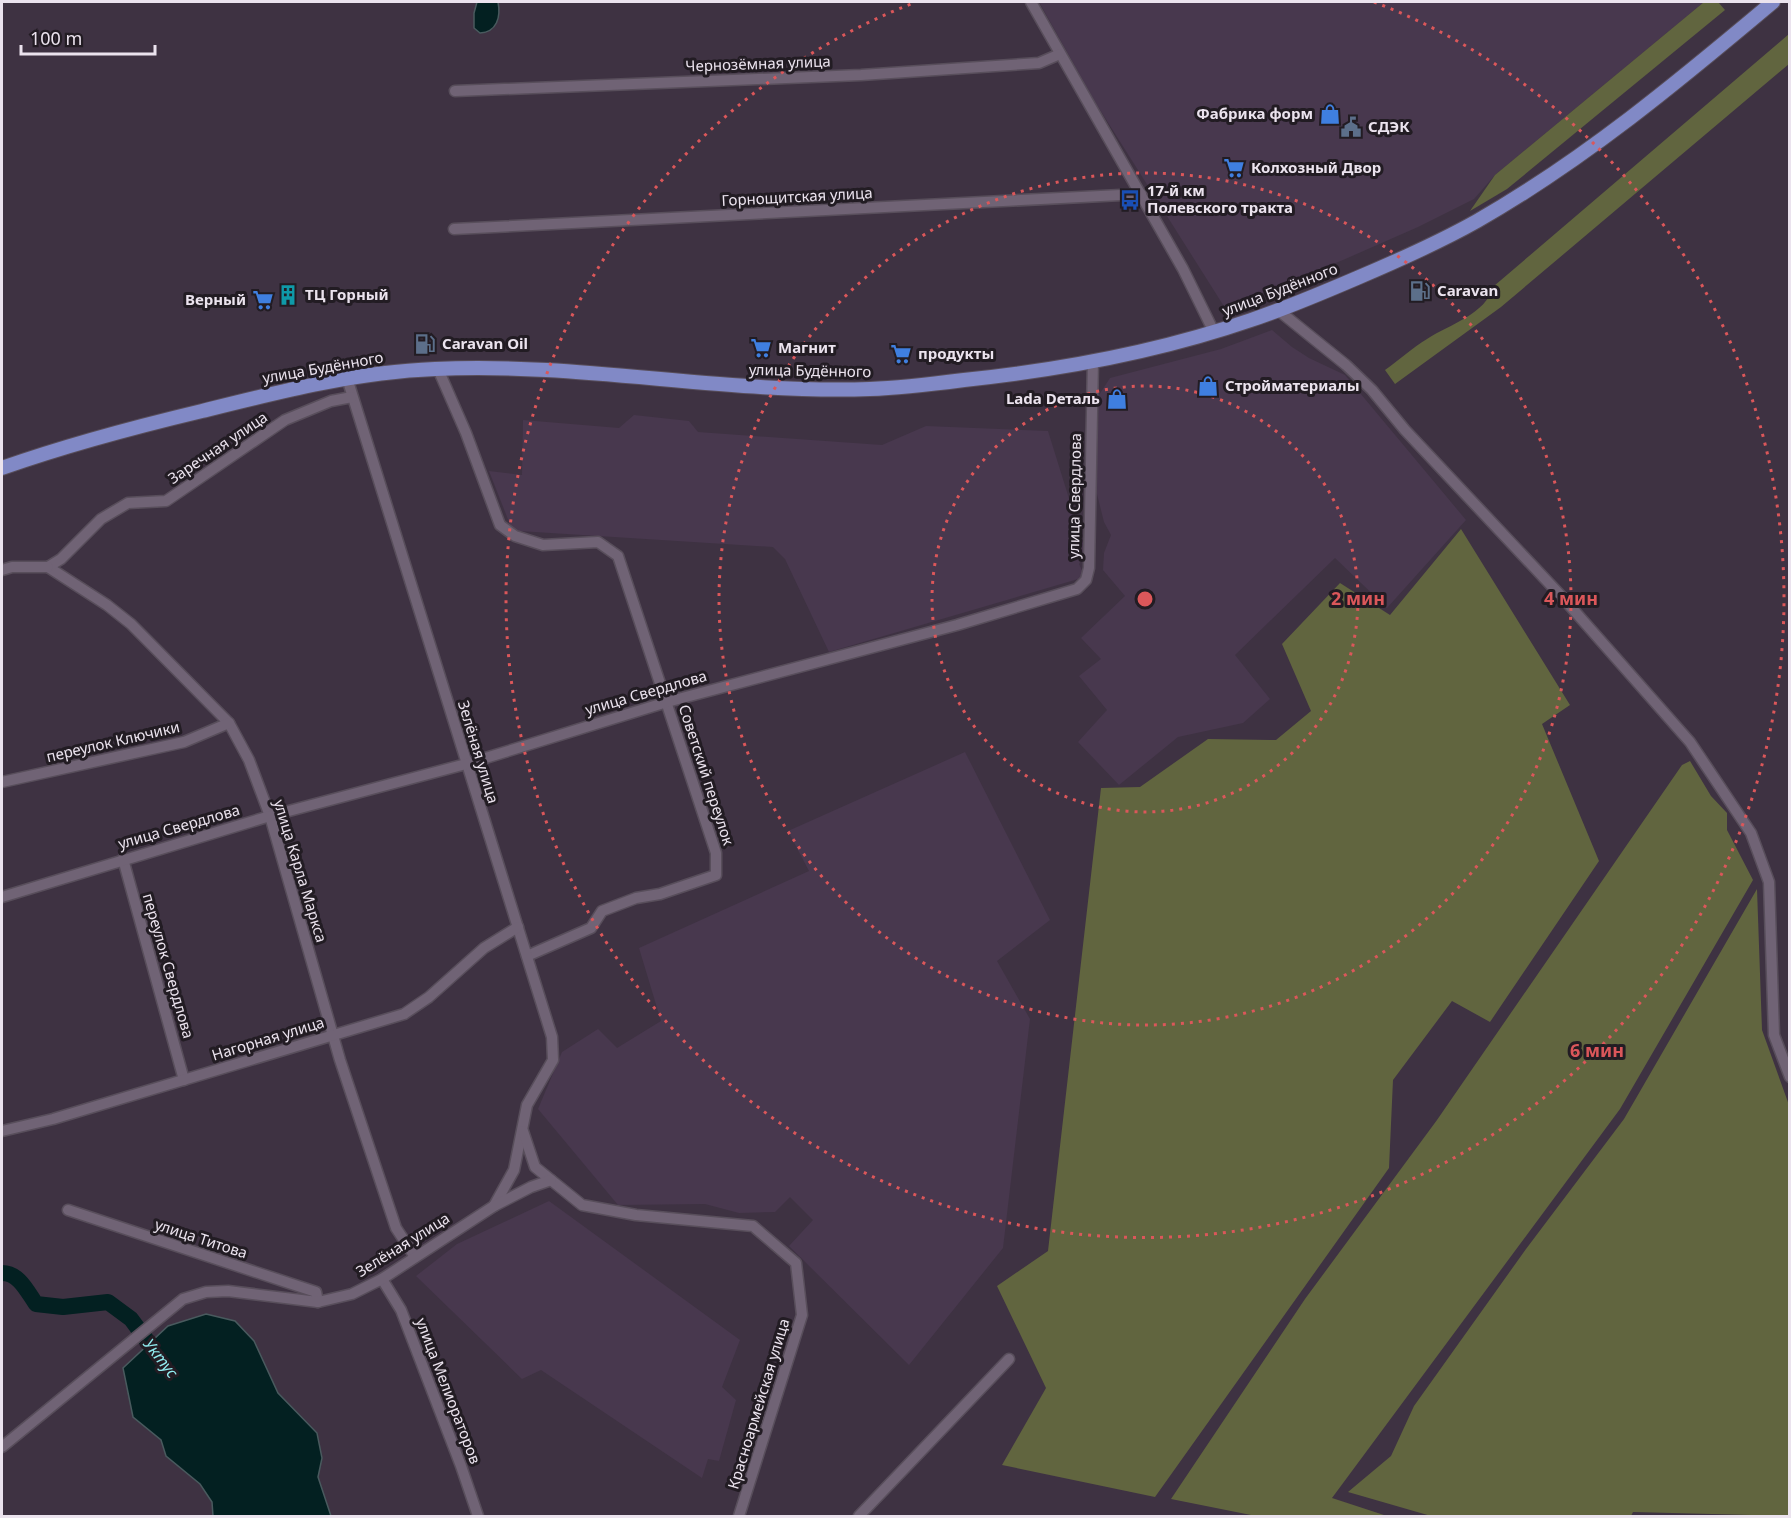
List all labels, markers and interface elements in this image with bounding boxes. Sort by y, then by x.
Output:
scale bar [21,18,154,56]
text: 100 m [30,26,82,50]
street label: Чернозёмная улица [685,50,831,76]
shop icon: Фабрика форм [1318,102,1342,126]
place label: Фабрика форм [1196,103,1313,123]
public building icon: СДЭК [1339,115,1363,139]
place label: СДЭК [1368,116,1410,136]
supermarket icon: Колхозный Двор [1222,156,1246,180]
place label: Колхозный Двор [1251,157,1381,177]
place label: 17-й км Полевского тракта [1147,180,1293,217]
street label: Горнощитская улица [721,182,873,210]
bus stop icon: 17-й км Полевского тракта [1118,188,1142,212]
street label: улица Будённого [1219,258,1340,320]
fuel station icon: Caravan [1408,279,1432,303]
place label: Caravan [1437,280,1498,300]
building icon: ТЦ Горный [276,283,300,307]
place label: ТЦ Горный [305,284,389,304]
supermarket icon: Верный [251,288,275,312]
place label: Верный [185,289,246,309]
fuel station icon: Caravan Oil [413,332,437,356]
place label: Caravan Oil [442,333,528,353]
supermarket icon: Магнит [749,336,773,360]
place label: Магнит [778,337,836,357]
supermarket icon: продукты [889,342,913,366]
place label: продукты [918,343,994,363]
street label: улица Будённого [261,347,385,387]
street label: улица Будённого [749,359,871,381]
shop icon: Стройматериалы [1196,374,1220,398]
place label: Стройматериалы [1225,375,1359,395]
shop icon: Lada Dеталь [1105,387,1129,411]
place label: Lada Dеталь [1006,388,1100,408]
street label: Заречная улица [164,407,271,488]
street label: улица Свердлова [1063,433,1085,559]
text: 2 мин [1331,586,1385,610]
text: 4 мин [1544,586,1598,610]
centre of rings [1135,589,1155,609]
street label: улица Свердлова [583,665,709,719]
street label: Зелёная улица [454,698,504,806]
street label: Советский переулок [675,702,739,848]
street label: переулок Ключики [44,716,181,766]
street label: улица Карла Маркса [270,797,332,945]
street label: улица Свердлова [116,799,242,853]
street label: переулок Свердлова [139,891,199,1041]
street label: Нагорная улица [209,1011,326,1065]
text: 6 мин [1570,1038,1624,1062]
street label: Зелёная улица [352,1207,453,1281]
street label: улица Титова [152,1214,250,1262]
street label: улица Мелиораторов [412,1315,486,1467]
street label: Красноармейская улица [723,1316,794,1491]
water label: Уктус [139,1334,184,1383]

